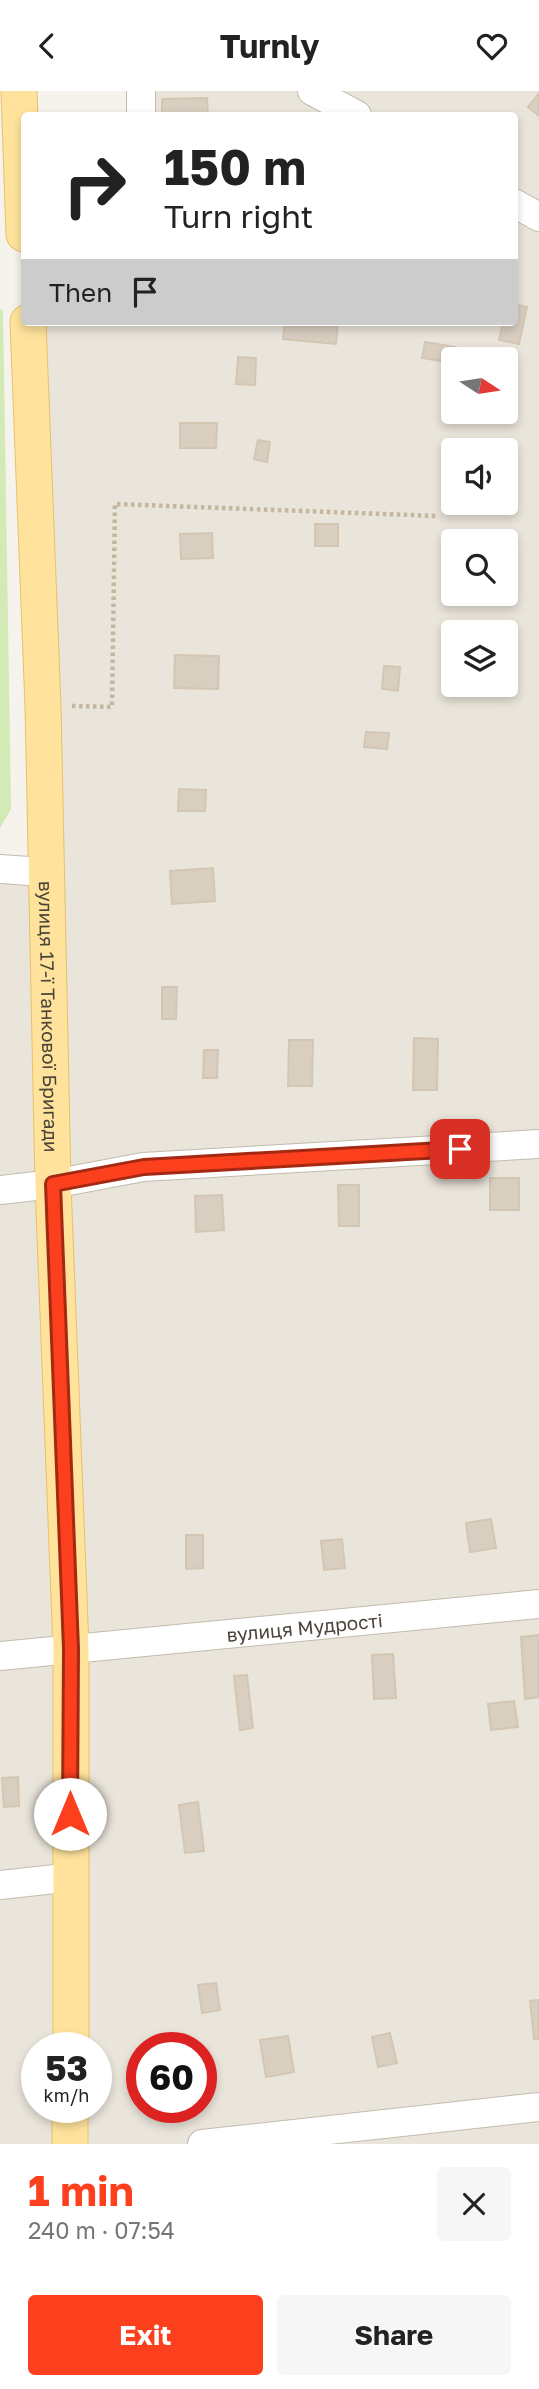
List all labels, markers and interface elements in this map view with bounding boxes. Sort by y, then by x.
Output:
icon: back [28,27,66,65]
text: Turnly [220,27,319,65]
icon: heart [473,27,511,65]
text: 150 m [164,137,306,196]
icon: right [49,140,140,231]
text: Turn right [164,197,313,235]
icon: arrive [126,273,164,311]
text: Then [49,277,112,308]
north arrow [441,347,518,423]
map controls [441,347,518,697]
button: sound [441,438,518,515]
button: search [441,529,518,606]
button: layers [441,620,518,697]
street label: вулиця 17-ї Танкової Бригади [35,880,64,1153]
pin [430,1119,490,1179]
icon: arrive [441,1130,479,1168]
street label: вулиця Мудрості [225,1608,384,1646]
position arrow [33,1777,107,1851]
speed limit sign: 60 [126,2032,217,2123]
text: 53 [45,2047,88,2089]
text: km/h [44,2084,89,2106]
text: 1 min [28,2165,134,2215]
button: close [437,2167,511,2241]
text: 240 m · 07:54 [28,2216,175,2244]
button: Exit [28,2295,263,2375]
button: Share [277,2295,511,2375]

